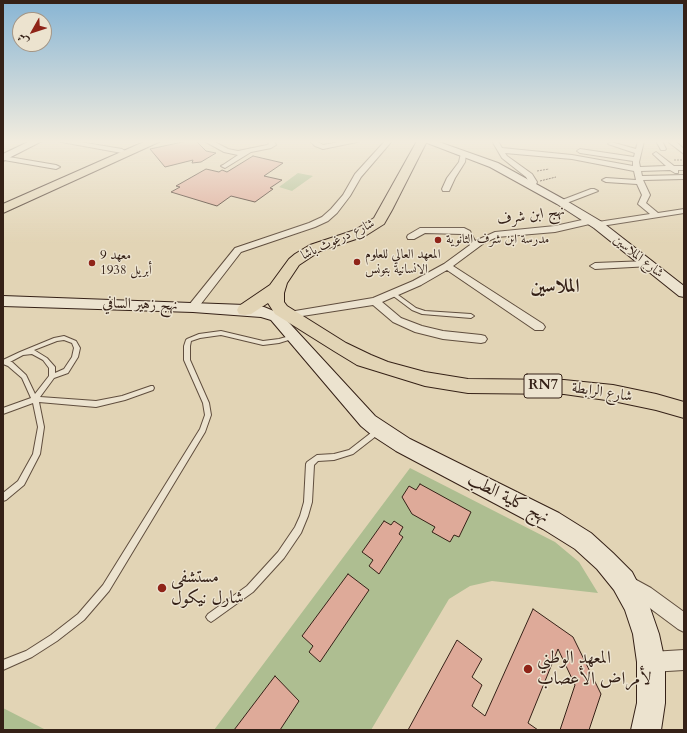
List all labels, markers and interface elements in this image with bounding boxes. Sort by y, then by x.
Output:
north arrow [12,12,52,52]
text: ش [14,30,32,48]
street label: نهج ابن شرف [496,202,566,230]
street label: شارع درغوث باشا [299,216,377,264]
place label: مدرسة ابن شرف الثانوية [446,232,549,248]
street label: شارع الملاسين [610,232,666,282]
marker: مدرسة ابن شرف الثانوية [433,235,443,245]
place label: المعهد العالي للعلوم الانسانية بتونس [365,247,441,278]
place label: معهد 9 أبريل 1938 [100,248,152,279]
marker: المعهد العالي للعلوم الانسانية بتونس [352,257,362,267]
marker: معهد 9 أبريل 1938 [87,258,97,268]
district label: الملاسين [530,277,580,299]
street label: نهج زهير السافي [102,295,178,315]
road number: RN7 [524,374,562,398]
street label: شارع الرابطة [570,379,634,407]
street label: نهج كلية الطب [464,469,552,529]
place label: مستشفى شارل نيكول [171,567,244,610]
marker: مستشفى شارل نيكول [156,582,168,594]
place label: المعهد الوطني لأمراض الأعصاب [537,648,652,690]
marker: المعهد الوطني لأمراض الأعصاب [522,663,534,675]

